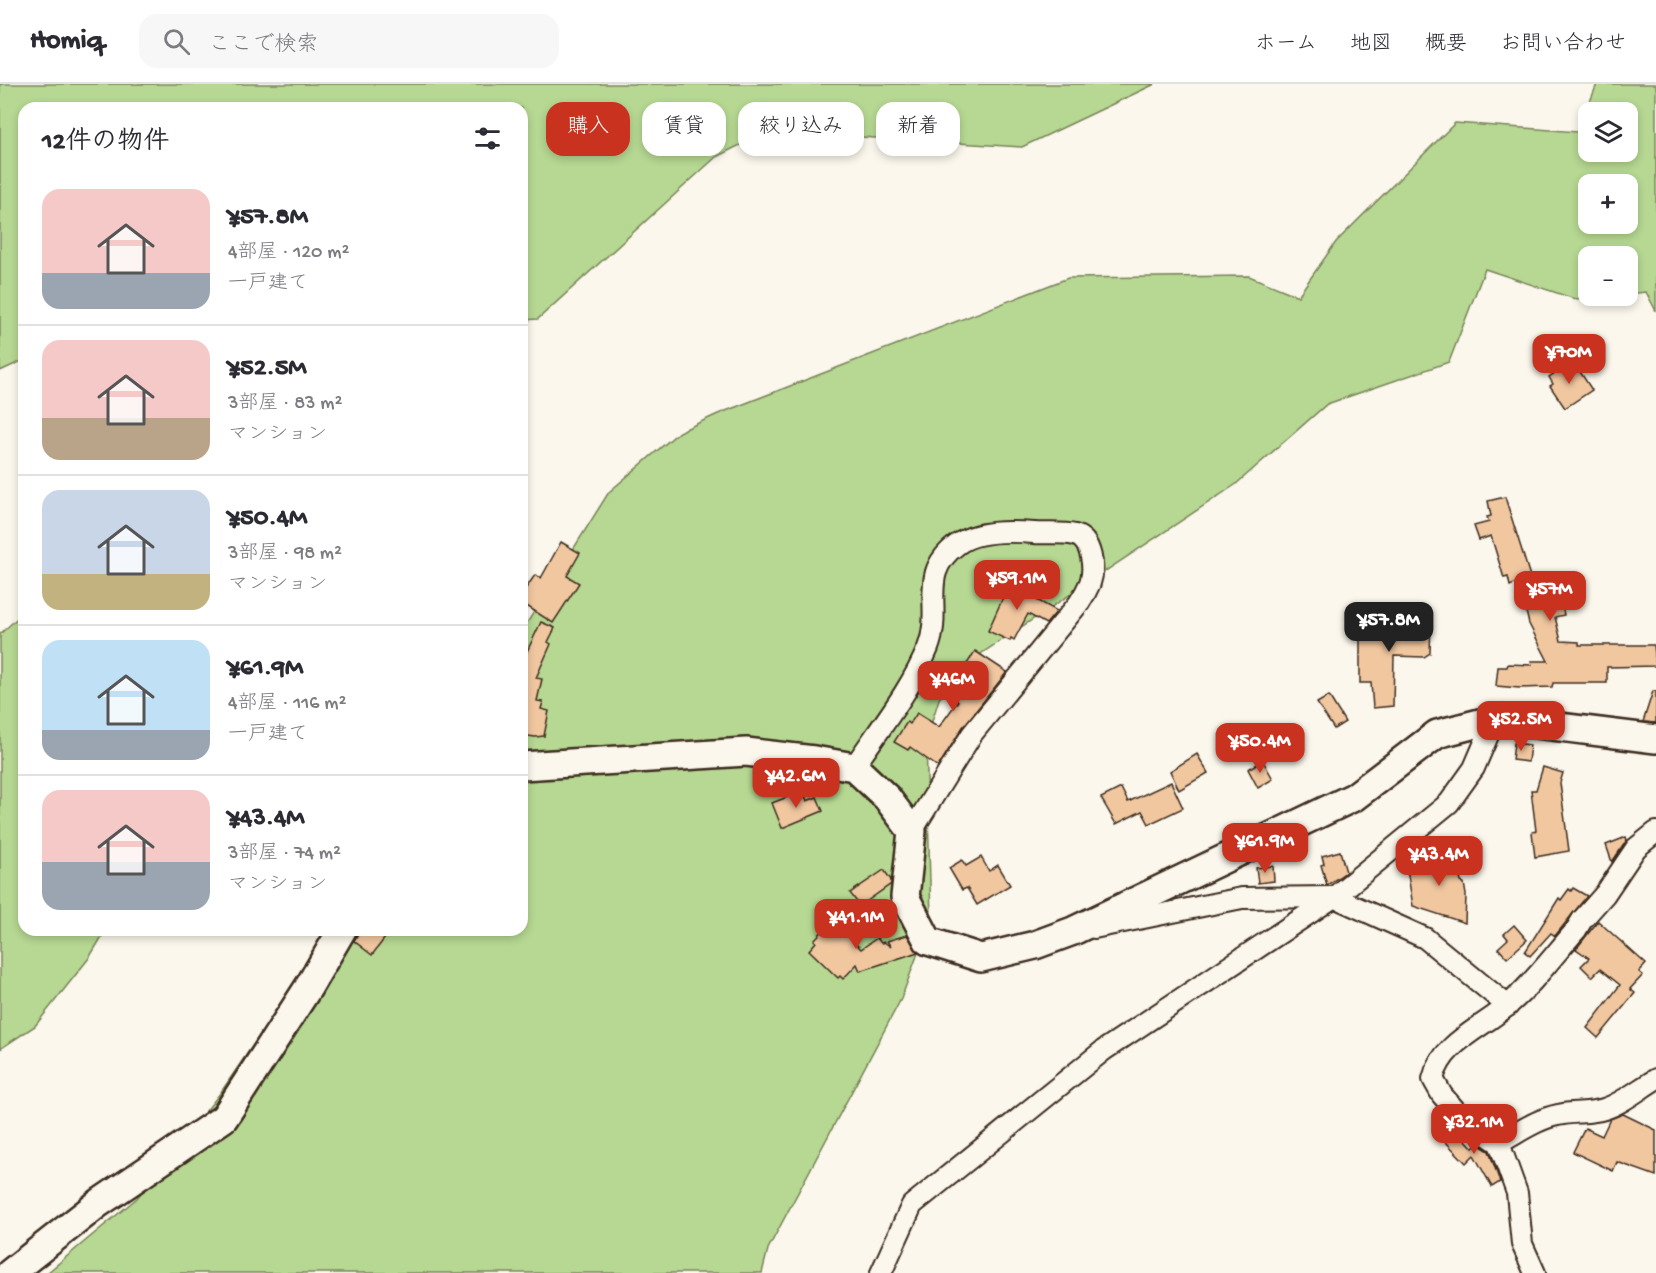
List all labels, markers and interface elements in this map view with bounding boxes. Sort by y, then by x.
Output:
search box [139,14,559,68]
text: Homiq [30,25,103,58]
icon: search [160,25,193,58]
text: ここで検索 [208,33,318,59]
text: ホーム [1255,33,1317,58]
text: 地図 [1350,33,1392,58]
text: 概要 [1425,33,1467,58]
text: お問い合わせ [1500,33,1626,58]
chip: 購入 [546,102,630,156]
chip: 賃貸 [642,102,726,156]
chip: 絞り込み [738,102,864,156]
chip: 新着 [876,102,960,156]
map controls [1578,102,1638,306]
button: layers [1578,102,1638,162]
icon: filters [471,122,504,155]
text: 12件の物件 [42,128,169,159]
button: + [1578,174,1638,234]
text: ¥57.8M [228,203,308,234]
icon: home [90,213,162,285]
text: 4部屋 · 120 m² [228,242,349,265]
button: − [1578,246,1638,306]
text: 一戸建て [228,273,308,296]
pin: ¥70M [1533,334,1605,385]
text: ¥70M [1547,342,1591,365]
text: ¥52.5M [228,354,306,385]
icon: home [90,364,162,436]
text: 3部屋 · 83 m² [228,393,342,416]
text: マンション [228,424,327,447]
text: ¥50.4M [228,504,307,535]
icon: home [90,514,162,586]
text: 3部屋 · 98 m² [228,543,342,566]
pin: ¥59.1M [968,560,1066,611]
text: ¥59.1M [988,568,1046,591]
pin: ¥57M [1514,571,1586,622]
text: マンション [228,574,327,597]
text: ¥57M [1528,579,1572,602]
pin: ¥57.8M [1340,602,1438,653]
text: ¥57.8M [1358,610,1420,633]
text: ¥61.9M [228,654,303,685]
pin: ¥46M [917,661,989,712]
icon: home [90,664,162,736]
text: ¥46M [932,669,974,692]
text: 4部屋 · 116 m² [228,693,346,716]
pin: ¥52.5M [1472,701,1570,752]
text: ¥52.5M [1491,709,1551,732]
pin: ¥50.4M [1211,723,1309,774]
text: 一戸建て [228,724,308,747]
text: ¥50.4M [1230,731,1290,754]
pin: ¥42.6M [747,758,845,809]
text: ¥42.6M [767,766,825,789]
text: ¥43.4M [228,804,304,835]
icon: home [90,814,162,886]
pin: ¥61.9M [1216,823,1314,874]
text: ¥61.9M [1236,831,1294,854]
pin: ¥43.4M [1390,836,1488,887]
text: 3部屋 · 74 m² [228,843,341,866]
text: ¥43.4M [1410,844,1468,867]
text: マンション [228,874,327,897]
pin: ¥41.1M [807,899,905,950]
text: ¥41.1M [828,907,884,930]
pin: ¥32.1M [1425,1104,1523,1155]
text: ¥32.1M [1445,1112,1503,1135]

